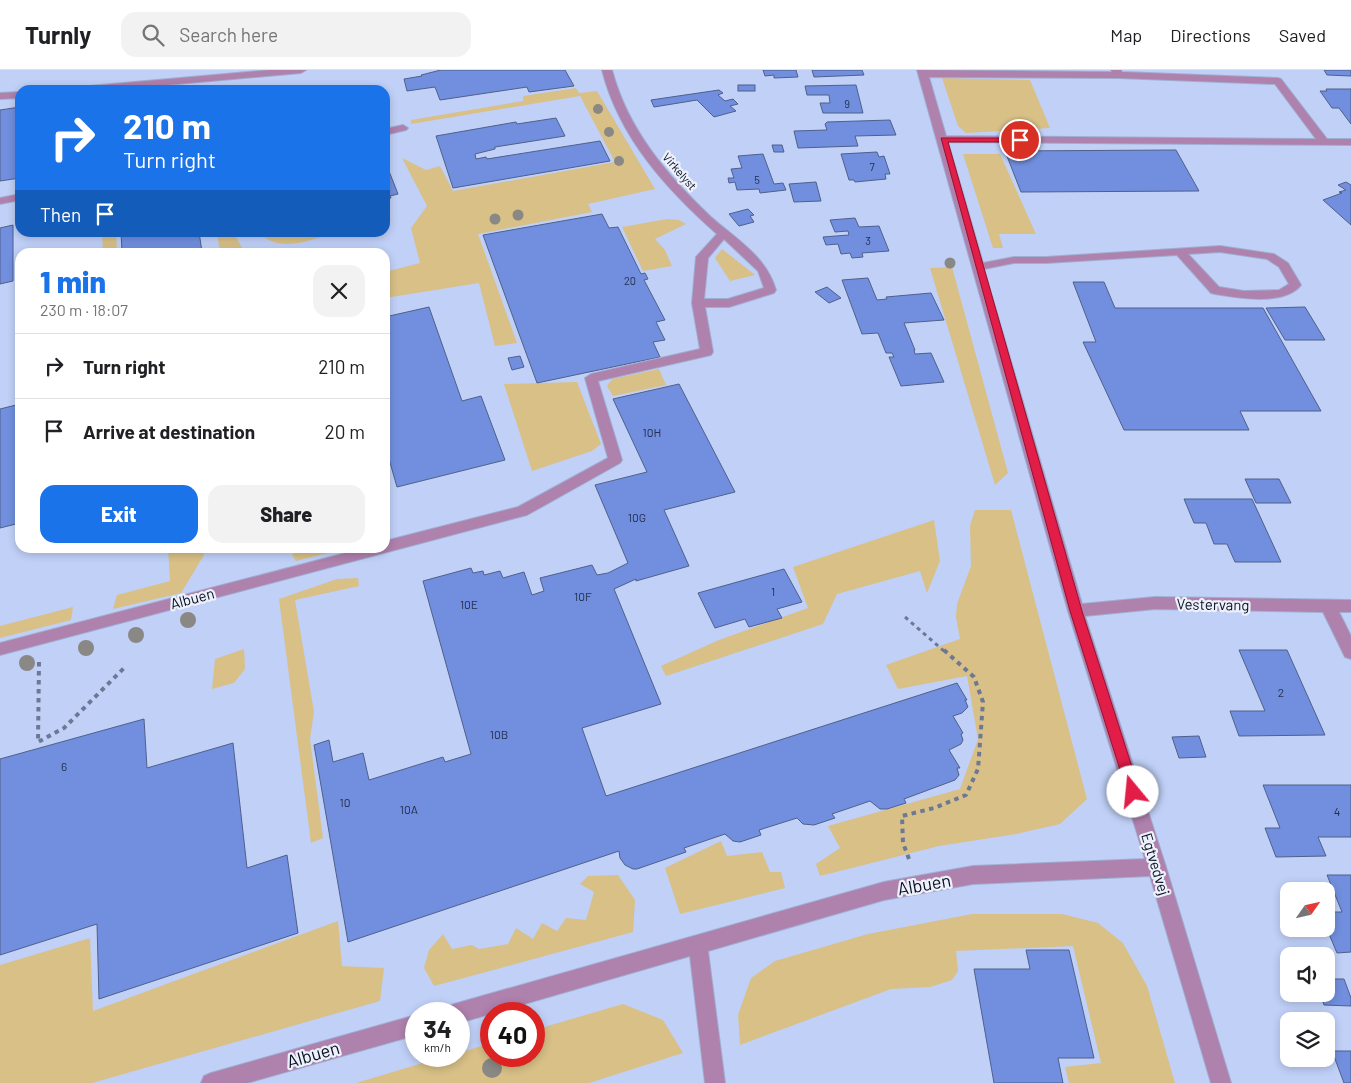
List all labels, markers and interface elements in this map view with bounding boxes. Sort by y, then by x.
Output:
search box [121,12,471,57]
text: Turnly [25,20,91,49]
icon: search [139,21,167,49]
text: Search here [179,23,278,46]
text: Map [1110,24,1142,46]
text: Directions [1170,24,1251,46]
text: Saved [1279,24,1326,46]
house number: 9 [844,97,850,110]
text: 210 m [123,104,211,146]
icon: right [40,105,105,170]
pin [999,119,1041,161]
icon: arrive [1006,126,1034,154]
text: Turn right [123,146,216,172]
street label: Virkelyst [660,150,700,192]
house number: 7 [869,160,875,173]
house number: 5 [754,173,760,186]
icon: arrive [91,200,119,228]
text: Then [40,203,81,226]
house number: 3 [865,234,871,247]
text: 1 min [40,263,106,299]
button: close [313,265,365,317]
house number: 20 [624,274,636,287]
text: 230 m · 18:07 [40,300,128,319]
icon: right [40,352,68,380]
text: Turn right [83,355,165,378]
text: 210 m [318,355,365,378]
icon: arrive [40,417,68,445]
text: Arrive at destination [83,420,255,443]
text: 20 m [325,420,365,443]
house number: 10H [643,425,661,439]
button: Exit [40,485,198,543]
button: Share [208,485,365,543]
house number: 10G [628,510,646,524]
street label: Albuen [168,583,216,613]
house number: 1 [771,584,775,598]
house number: 10F [574,589,592,603]
street label: Vestervang [1176,594,1250,614]
house number: 10E [460,597,478,611]
house number: 2 [1278,685,1284,699]
house number: 10B [490,727,508,741]
house number: 6 [61,759,67,773]
position arrow [1106,765,1158,817]
house number: 10 [340,795,350,809]
house number: 10A [400,802,418,816]
house number: 4 [1334,804,1340,818]
street label: Egtvedvej [1138,831,1174,897]
street label: Albuen [896,868,952,900]
north arrow [1280,882,1335,938]
map controls [1280,882,1335,1067]
button: sound [1280,947,1335,1002]
speed limit sign: 40 [480,1002,545,1067]
button: layers [1280,1012,1335,1067]
text: 34 [423,1013,452,1043]
street label: Albuen [284,1036,342,1072]
text: km/h [424,1040,451,1054]

